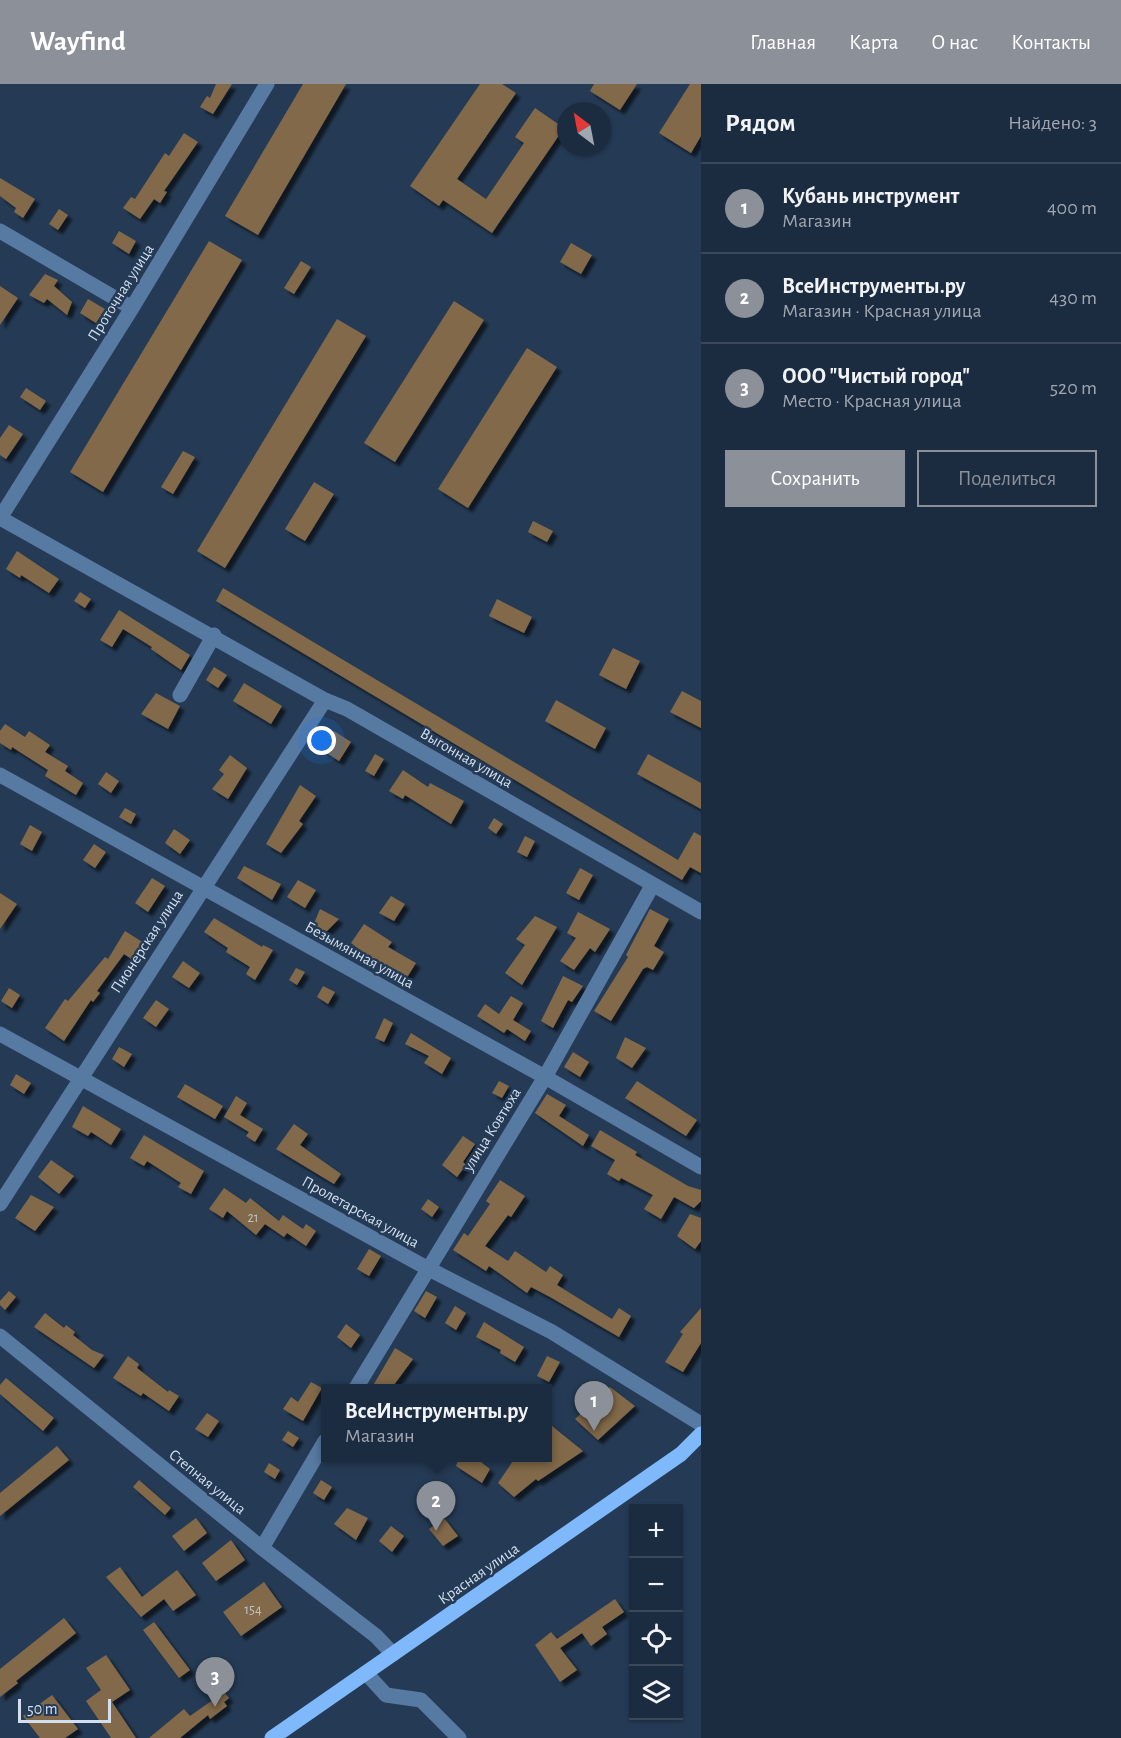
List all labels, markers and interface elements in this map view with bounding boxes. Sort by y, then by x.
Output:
text: Wayfind [30,28,126,56]
text: Главная [750,32,816,53]
text: Карта [849,32,898,53]
text: О нас [931,32,978,53]
text: Контакты [1011,32,1091,53]
north arrow [557,102,611,156]
text: Рядом [725,110,796,136]
text: Найдено: 3 [1008,113,1097,133]
text: Кубань инструмент [782,185,959,207]
text: 1 [741,198,748,218]
text: 400 m [1047,198,1097,218]
text: Магазин [782,211,852,231]
street label: Проточная улица [85,241,158,344]
text: ВсеИнструменты.ру [782,275,966,297]
text: 2 [740,288,749,308]
text: 430 m [1049,288,1097,308]
text: Магазин · Красная улица [782,301,982,321]
text: ООО "Чистый город" [782,365,970,387]
text: 3 [740,378,749,398]
text: 520 m [1050,378,1097,398]
text: Место · Красная улица [782,391,962,411]
button: Сохранить [725,450,905,507]
button: Поделиться [917,450,1097,507]
street label: Выгонная улица [417,725,515,792]
your location [307,726,336,755]
street label: Пионерская улица [108,887,187,996]
street label: Безымянная улица [302,918,417,992]
street label: улица Ковтюха [459,1085,525,1175]
street label: Пролетарская улица [299,1173,422,1252]
house number: 21 [247,1211,259,1225]
pin: 1 [574,1382,614,1431]
popup [321,1384,552,1462]
text: ВсеИнструменты.ру [345,1400,528,1422]
text: Магазин [345,1426,415,1446]
street label: Степная улица [165,1446,249,1518]
pin: 2 [416,1482,456,1531]
map controls [629,1504,683,1720]
button: + [629,1504,683,1558]
street label: Красная улица [435,1540,523,1608]
button: − [629,1558,683,1612]
house number: 154 [244,1603,262,1617]
button: locate [629,1612,683,1666]
pin: 3 [196,1658,234,1707]
button: layers [629,1666,683,1720]
scale bar [18,1696,111,1724]
text: 50 m [27,1701,58,1717]

